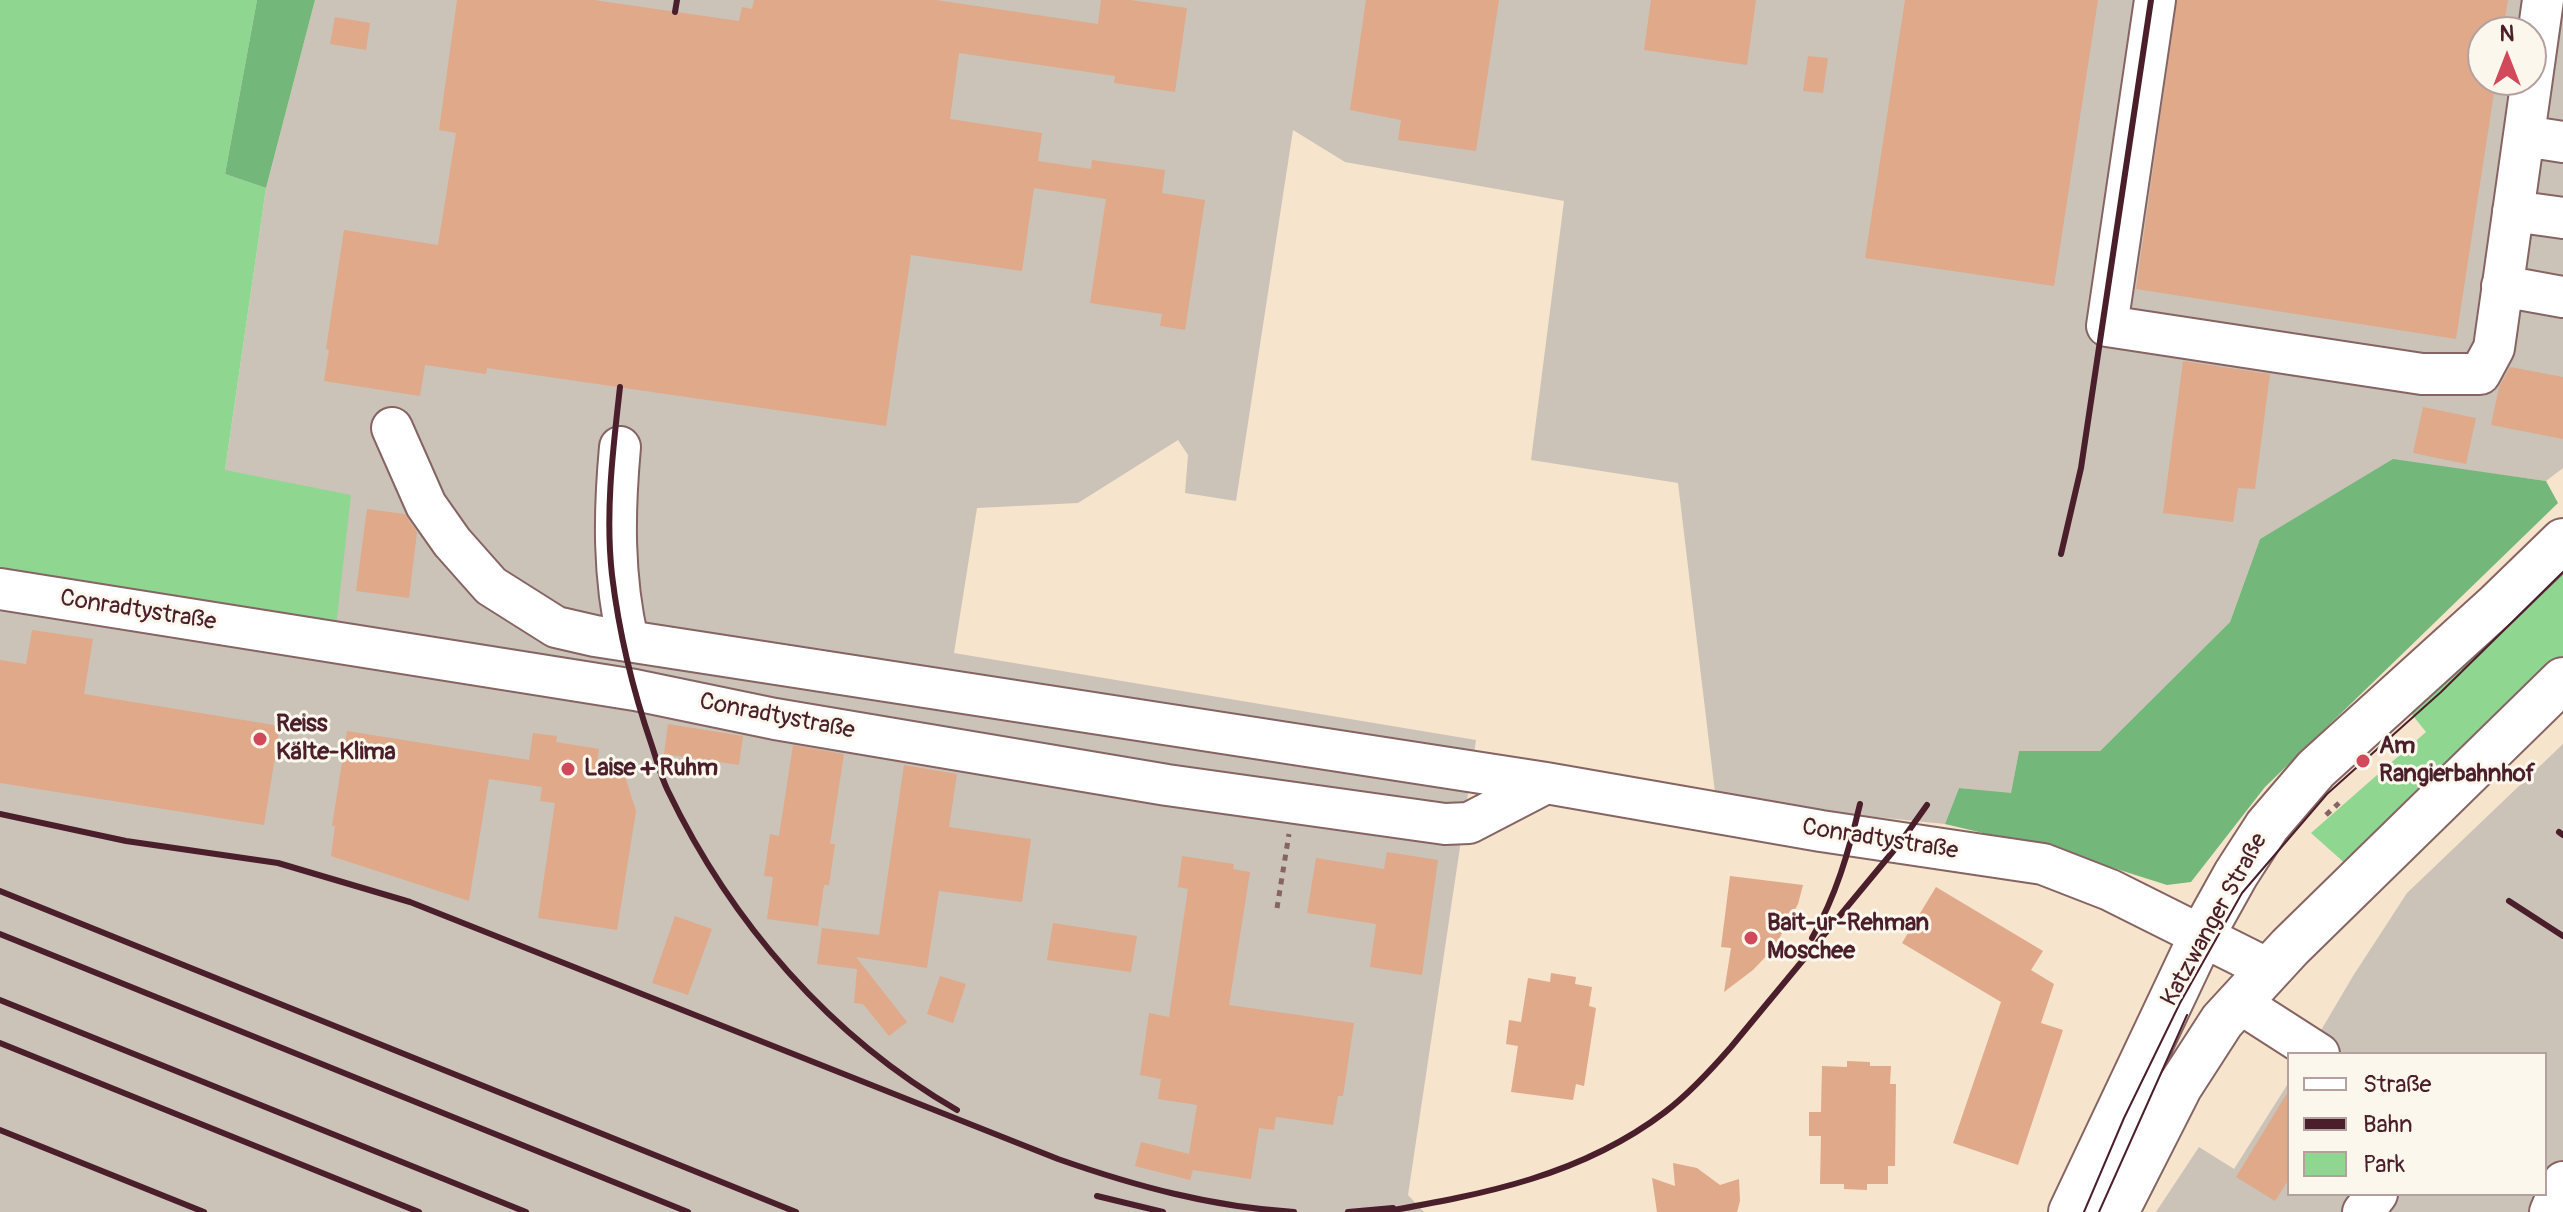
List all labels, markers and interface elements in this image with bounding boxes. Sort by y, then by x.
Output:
north arrow [2467,16,2547,96]
text: N [2500,20,2514,48]
street label: Conradtystraße [58,584,218,638]
street label: Conradtystraße [697,688,857,746]
place label: Reiss Kälte-Klima [276,711,396,767]
marker: Reiss Kälte-Klima [251,730,269,748]
place label: Am Rangierbahnhof [2379,733,2535,789]
marker: Am Rangierbahnhof [2354,752,2372,770]
place label: Laise + Ruhm [584,755,718,783]
marker: Laise + Ruhm [559,760,577,778]
street label: Conradtystraße [1800,813,1960,867]
street label: Katzwanger Straße [2156,828,2274,1012]
place label: Bait-ur-Rehman Moschee [1767,910,1929,966]
marker: Bait-ur-Rehman Moschee [1742,929,1760,947]
legend [2287,1052,2547,1196]
text: Straße [2363,1070,2431,1099]
text: Bahn [2363,1110,2413,1139]
text: Park [2363,1150,2405,1179]

